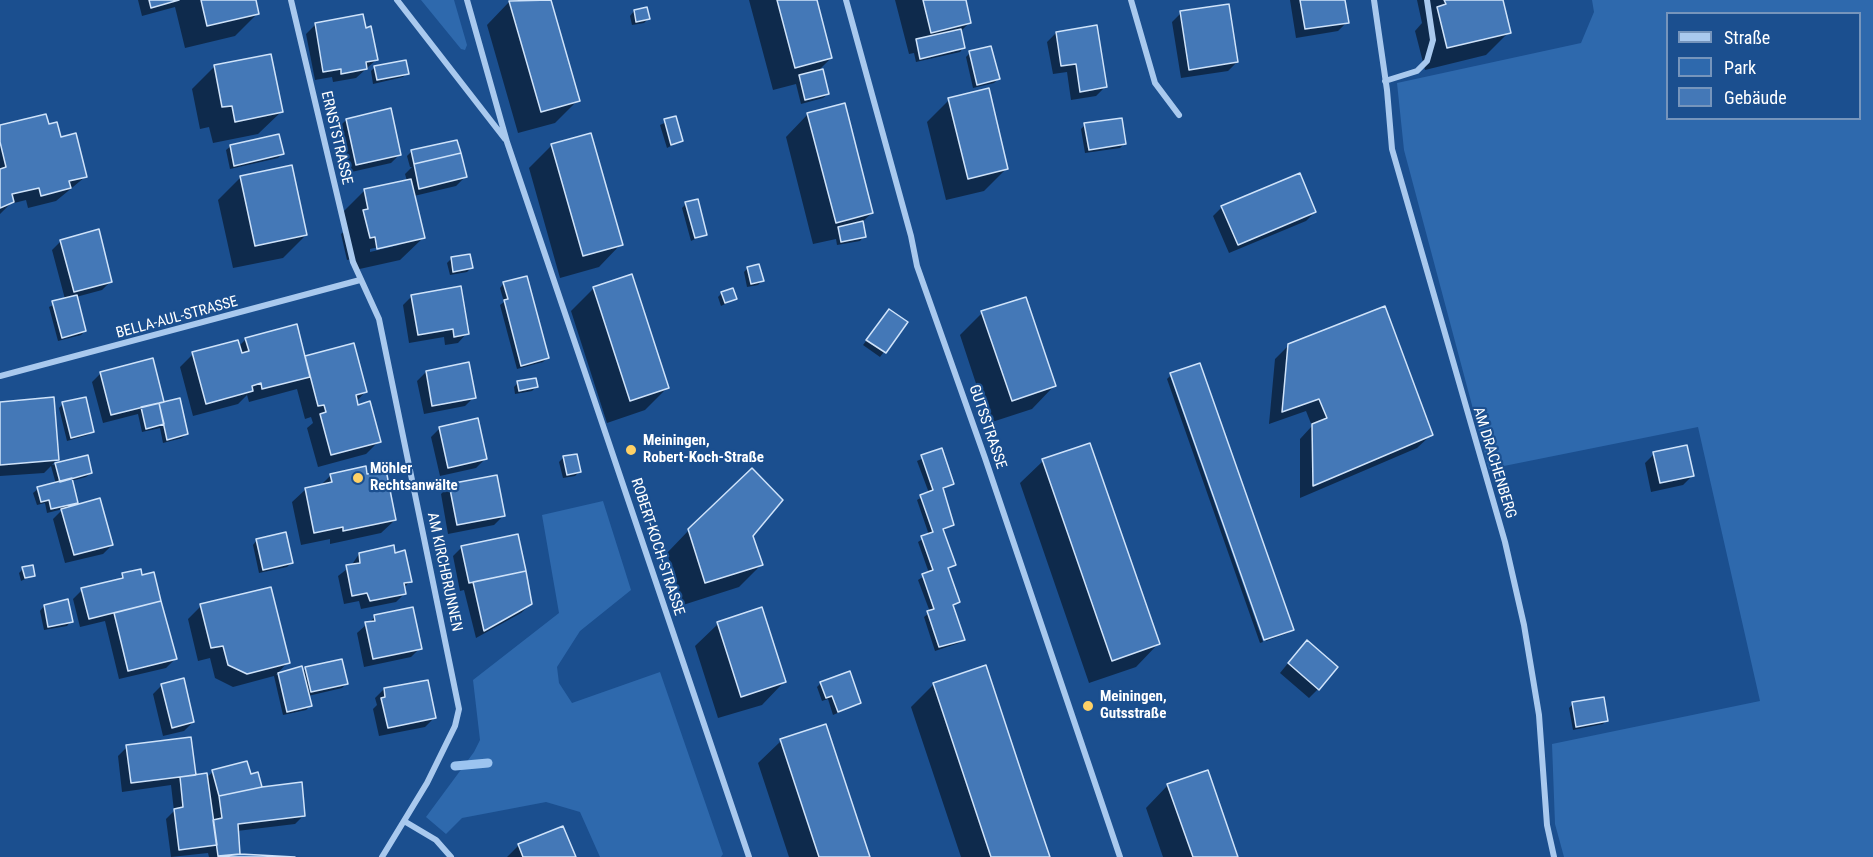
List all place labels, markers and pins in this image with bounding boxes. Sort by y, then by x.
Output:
place label: Meiningen, Robert-Koch-Straße [643,432,764,467]
marker: Meiningen, Robert-Koch-Straße [624,443,638,457]
place label: Möhler Rechtsanwälte [370,460,458,495]
marker: Möhler Rechtsanwälte [351,471,365,485]
place label: Meiningen, Gutsstraße [1100,688,1167,723]
marker: Meiningen, Gutsstraße [1081,699,1095,713]

